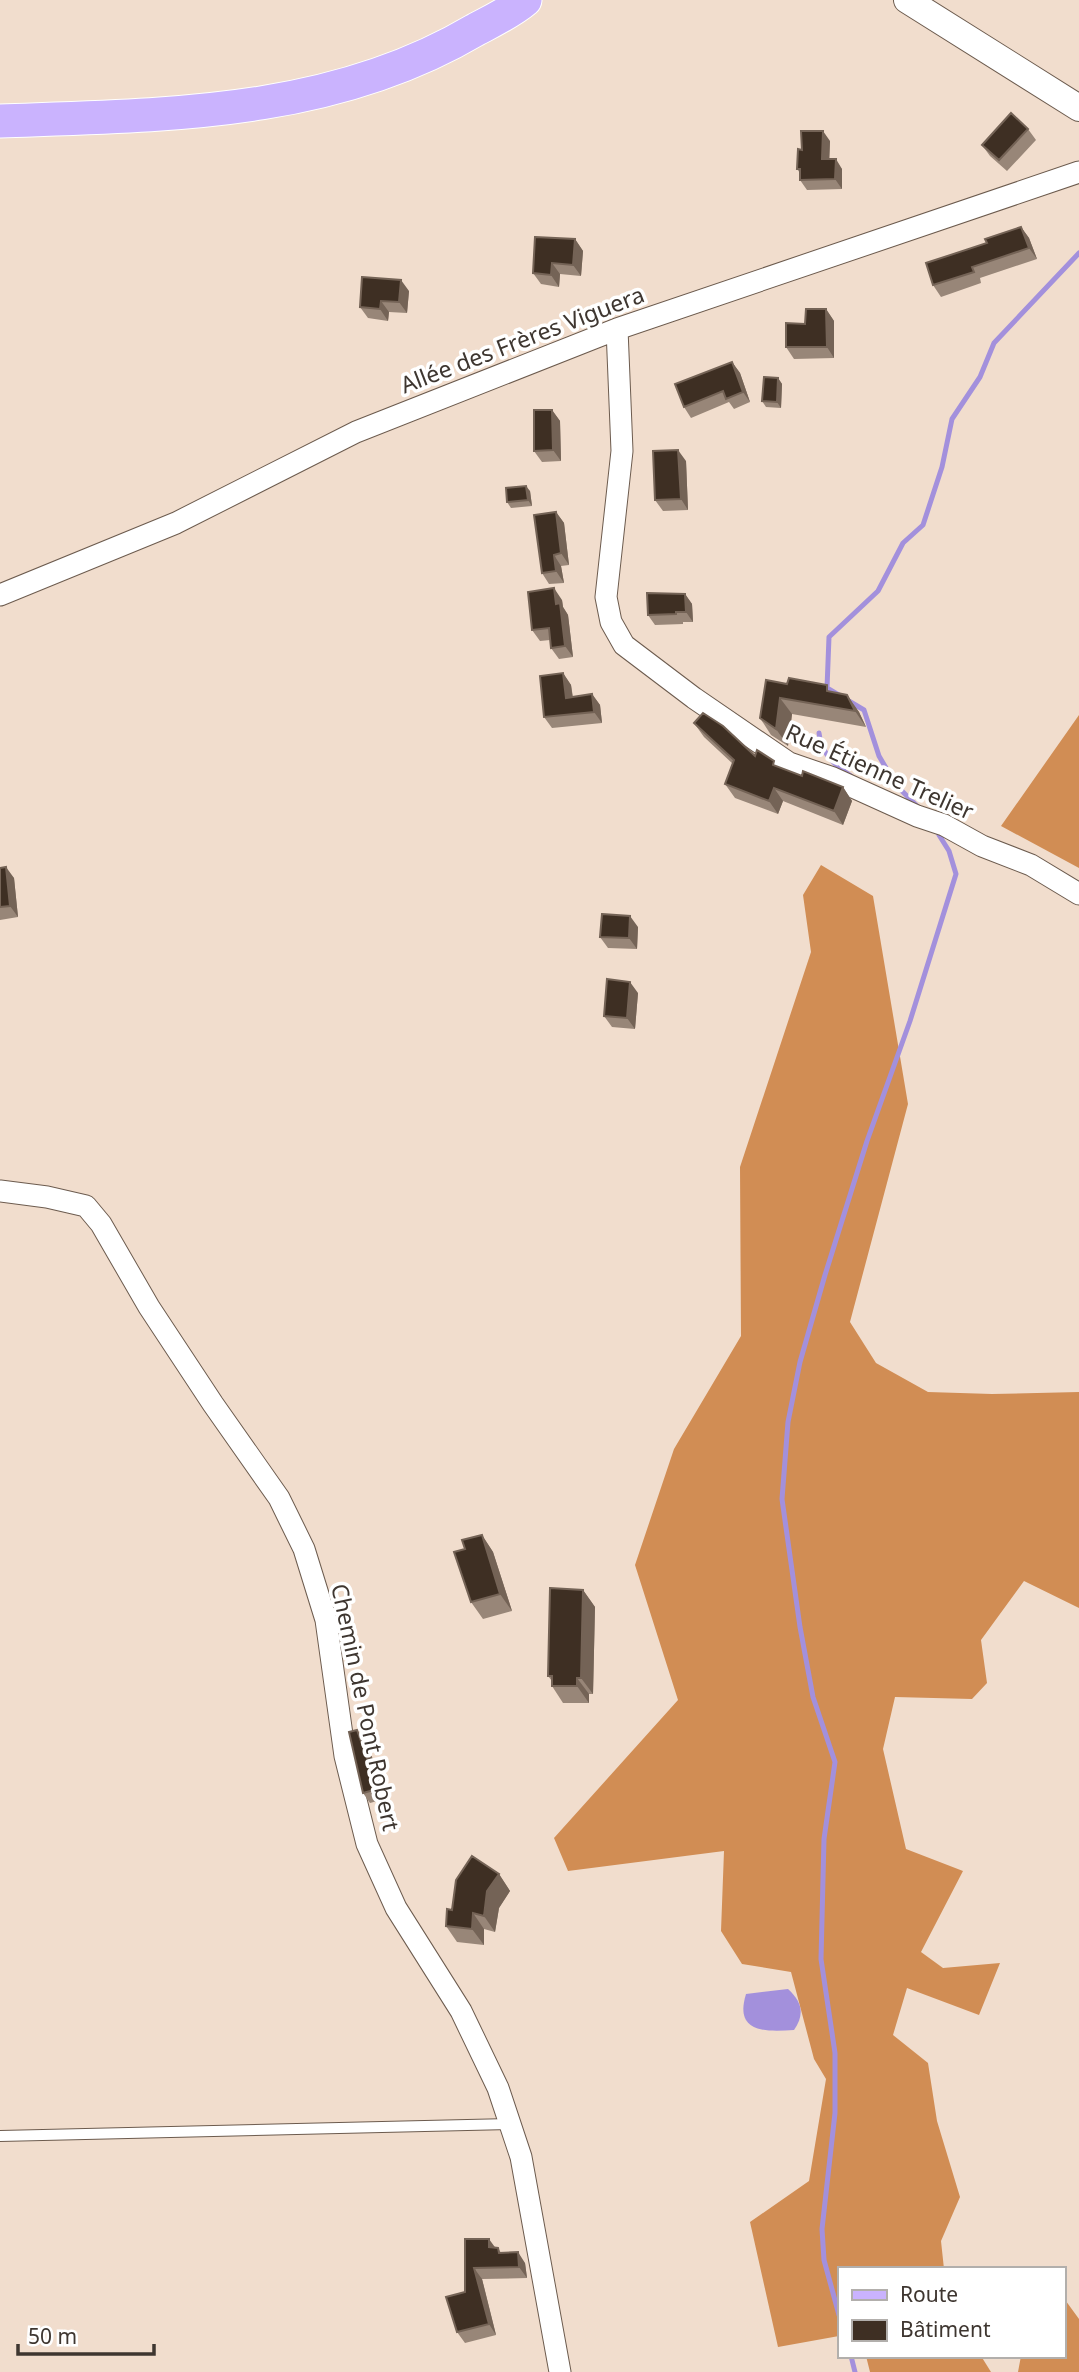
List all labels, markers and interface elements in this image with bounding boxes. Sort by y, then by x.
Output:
street label: Allée des Frères Viguera [396,278,648,400]
street label: Rue Étienne Trelier [781,715,980,827]
street label: Chemin de Pont Robert [324,1580,408,1834]
legend [838,2267,1065,2358]
text: Route [900,2280,958,2308]
scale bar [18,2312,154,2356]
text: Bâtiment [900,2315,991,2343]
text: 50 m [28,2322,77,2350]

